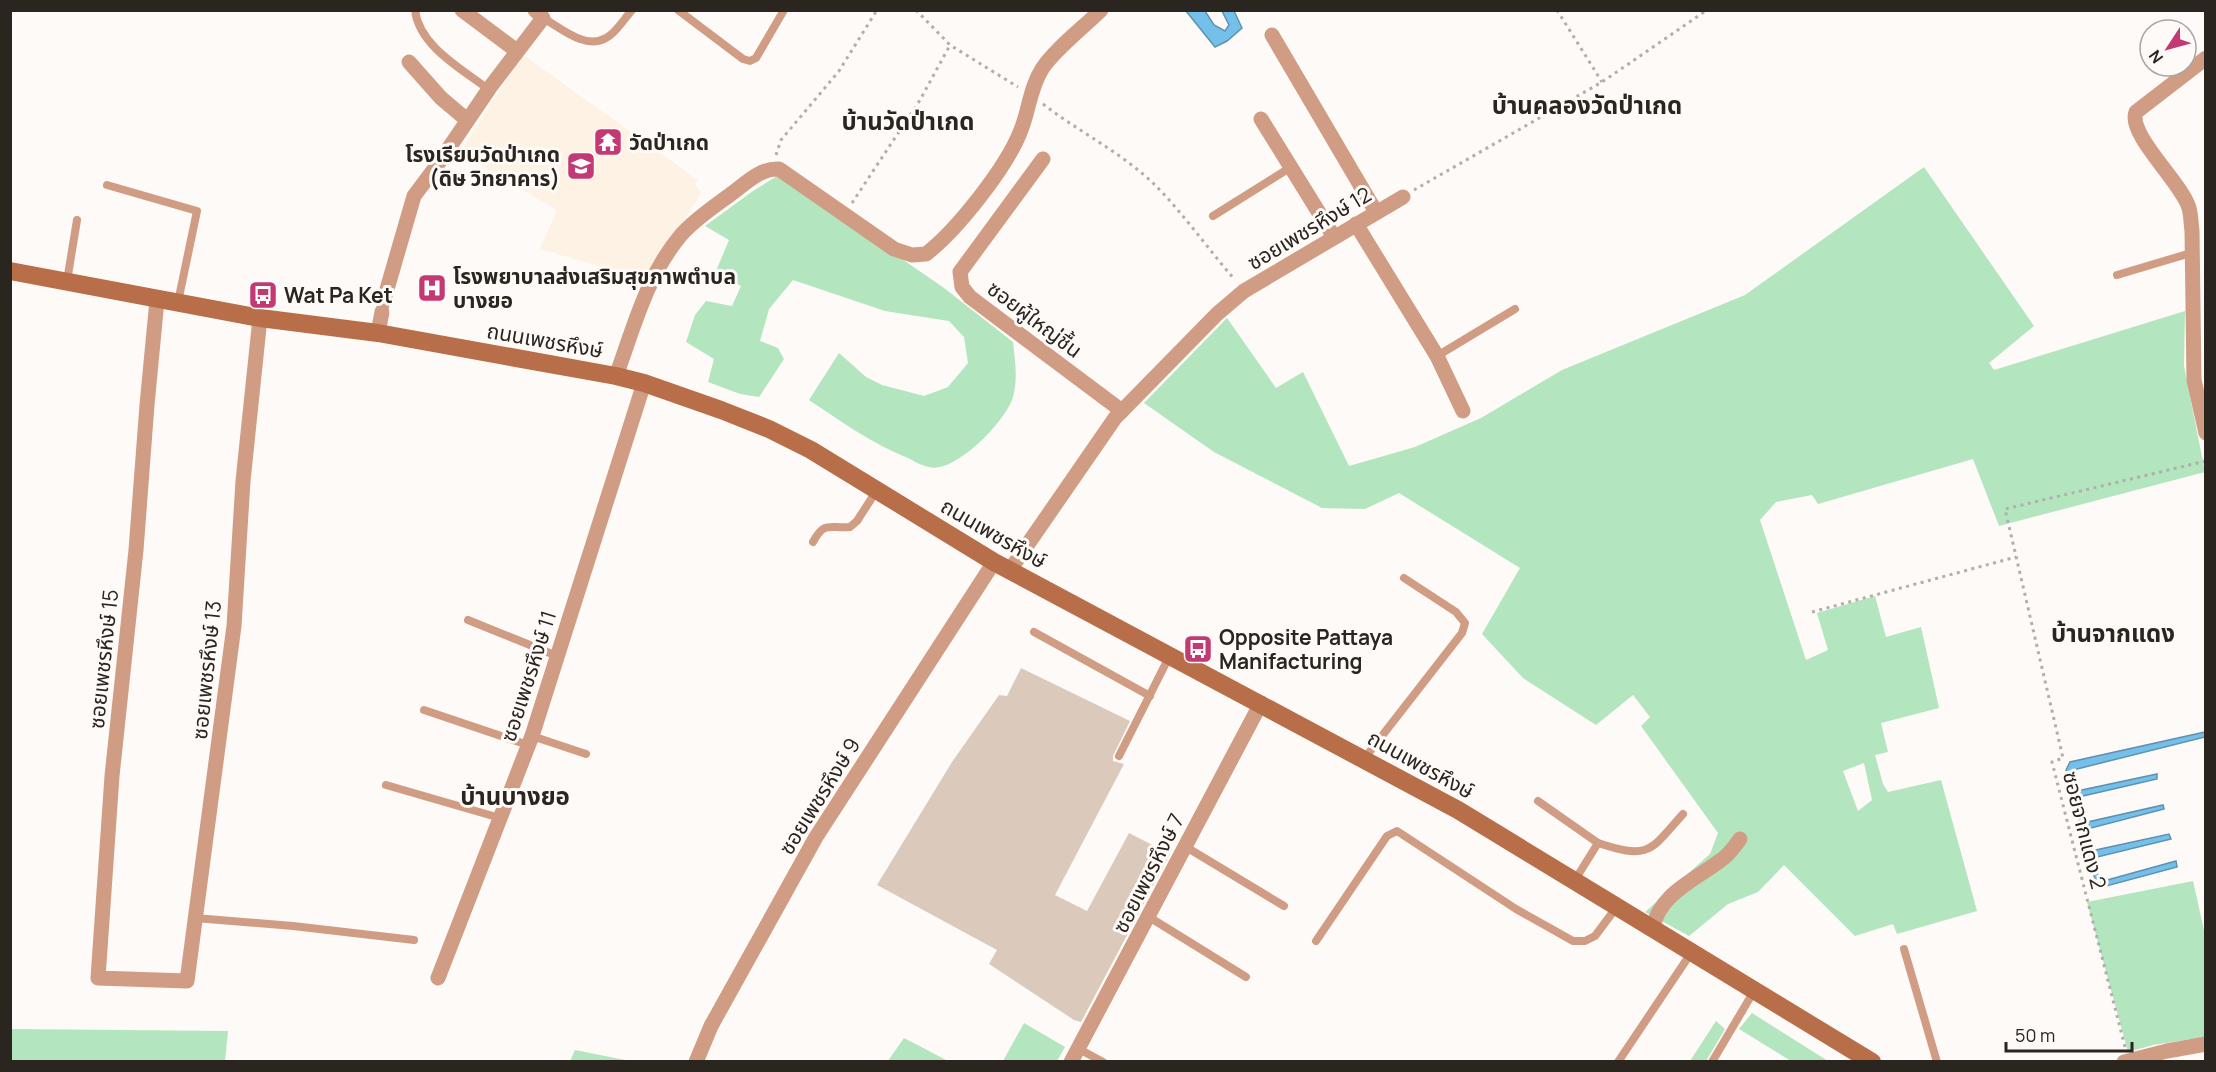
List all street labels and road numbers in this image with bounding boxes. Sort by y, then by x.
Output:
street label: ซอยเพชรหึงษ์ 12 [1242,180,1376,276]
street label: ซอยผู้ใหญ่ชื้น [982,274,1088,364]
street label: ถนนเพชรหึงษ์ [485,316,605,364]
street label: ถนนเพชรหึงษ์ [936,491,1052,575]
street label: ซอยเพชรหึงษ์ 15 [82,588,124,730]
street label: ซอยเพชรหึงษ์ 13 [185,599,227,741]
street label: ซอยเพชรหึงษ์ 11 [494,607,562,745]
street label: ถนนเพชรหึงษ์ [1363,723,1479,805]
street label: ซอยเพชรหึงษ์ 9 [772,732,866,860]
street label: ซอยจากแดง 2 [2057,768,2113,892]
street label: ซอยเพชรหึงษ์ 7 [1106,809,1190,937]

